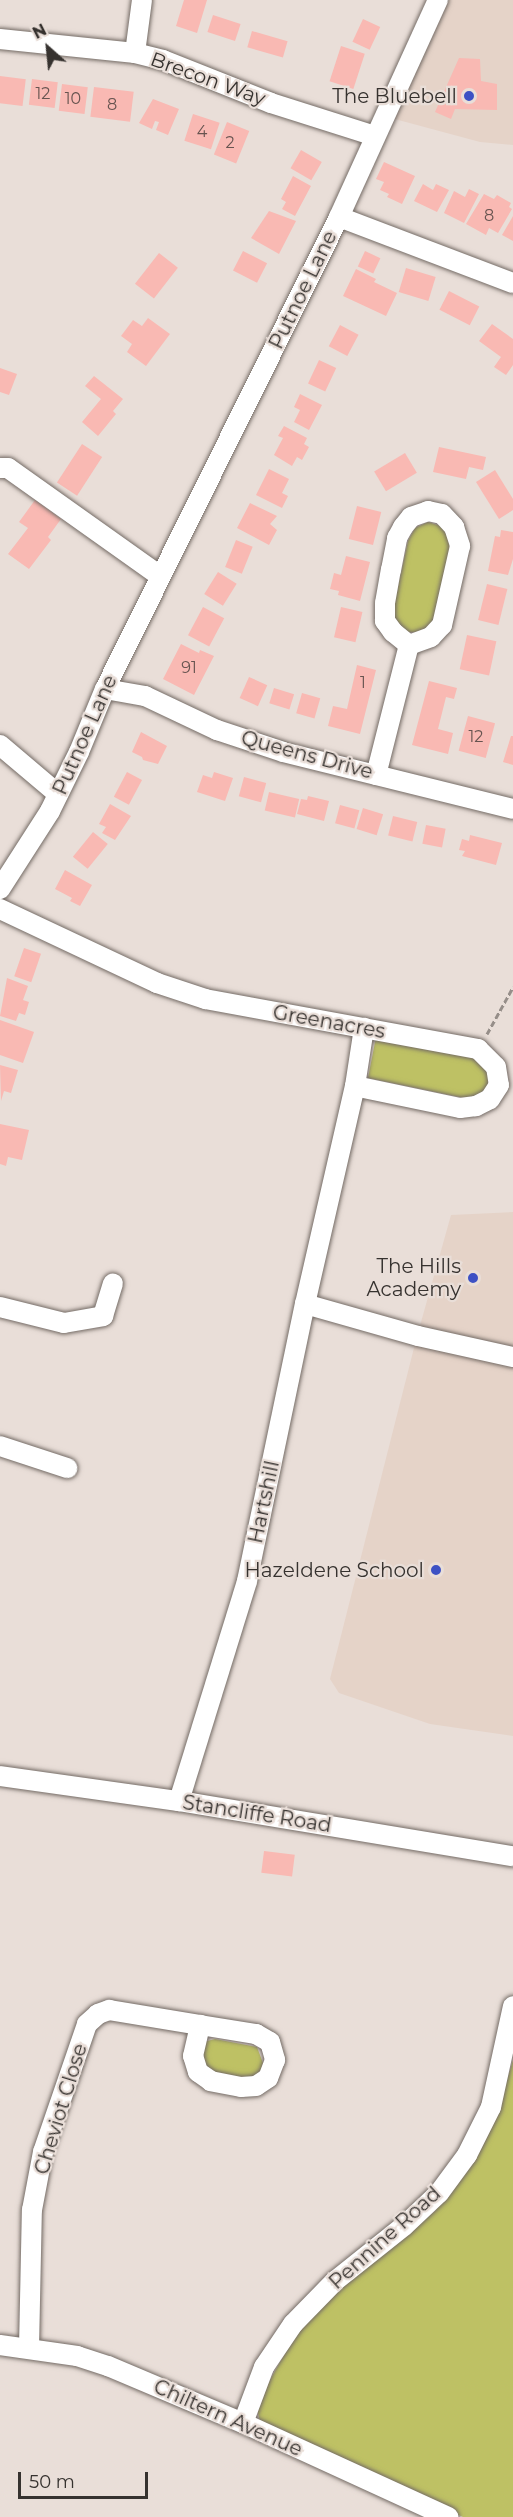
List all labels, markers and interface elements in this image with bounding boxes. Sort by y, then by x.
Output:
north arrow [18,18,78,78]
text: N [30,20,50,43]
street label: Brecon Way [147,47,269,111]
house number: 12 [36,84,50,104]
place label: The Bluebell [332,84,457,108]
house number: 10 [65,89,81,109]
marker: The Bluebell [462,89,476,103]
house number: 8 [107,95,117,115]
house number: 4 [197,122,207,142]
house number: 2 [225,133,235,153]
house number: 8 [484,206,494,226]
street label: Putnoe Lane [264,227,342,353]
house number: 91 [181,658,197,678]
street label: Putnoe Lane [48,671,122,799]
house number: 1 [360,673,366,693]
street label: Queens Drive [239,726,375,784]
house number: 12 [469,727,483,747]
street label: Greenacres [271,1000,387,1044]
place label: The Hills Academy [366,1254,461,1301]
marker: The Hills Academy [466,1271,480,1285]
street label: Hartshill [244,1458,284,1546]
place label: Hazeldene School [245,1558,424,1582]
marker: Hazeldene School [429,1563,443,1577]
street label: Stancliffe Road [181,1790,333,1838]
street label: Cheviot Close [30,2041,92,2177]
street label: Pennine Road [324,2182,446,2294]
street label: Chiltern Avenue [150,2374,306,2462]
scale bar [21,2460,152,2498]
text: 50 m [29,2471,75,2493]

